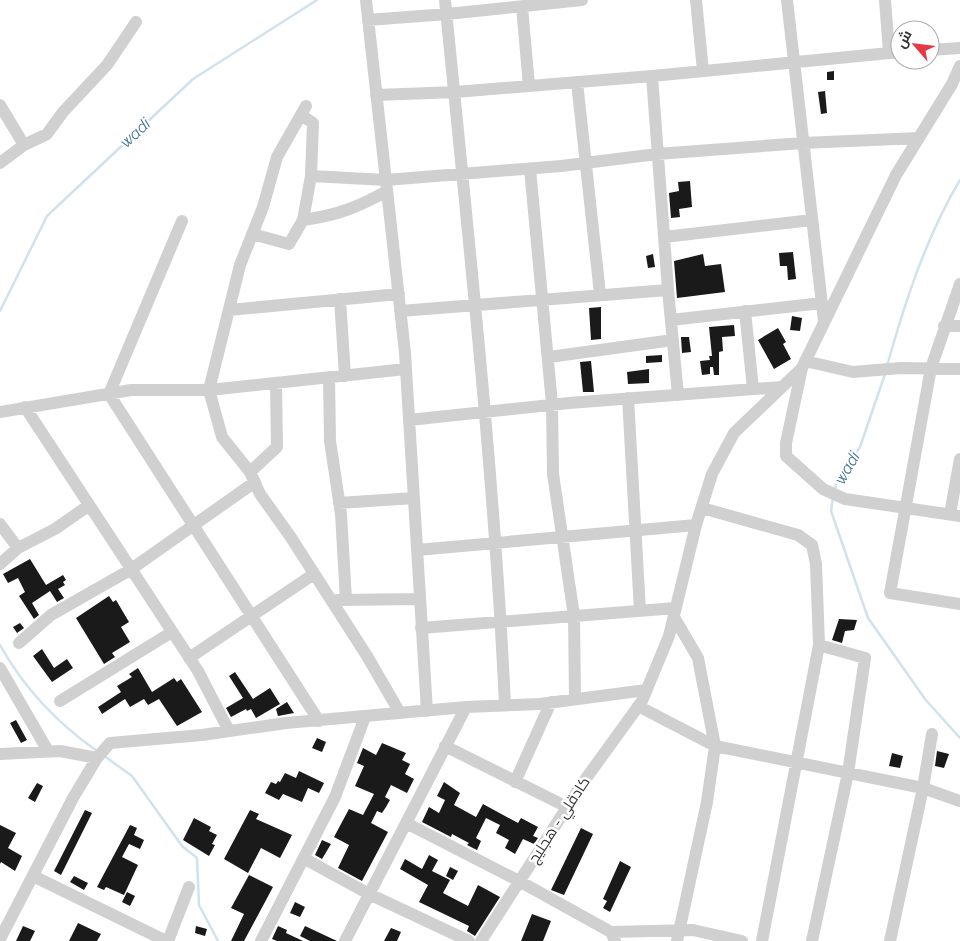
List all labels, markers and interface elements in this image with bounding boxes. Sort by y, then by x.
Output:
north arrow [890,20,940,70]
text: ش [892,27,916,51]
water label: wadi [116,114,155,152]
water label: wadi [830,448,864,488]
street label: كادقلي - هجليج [524,773,596,868]

